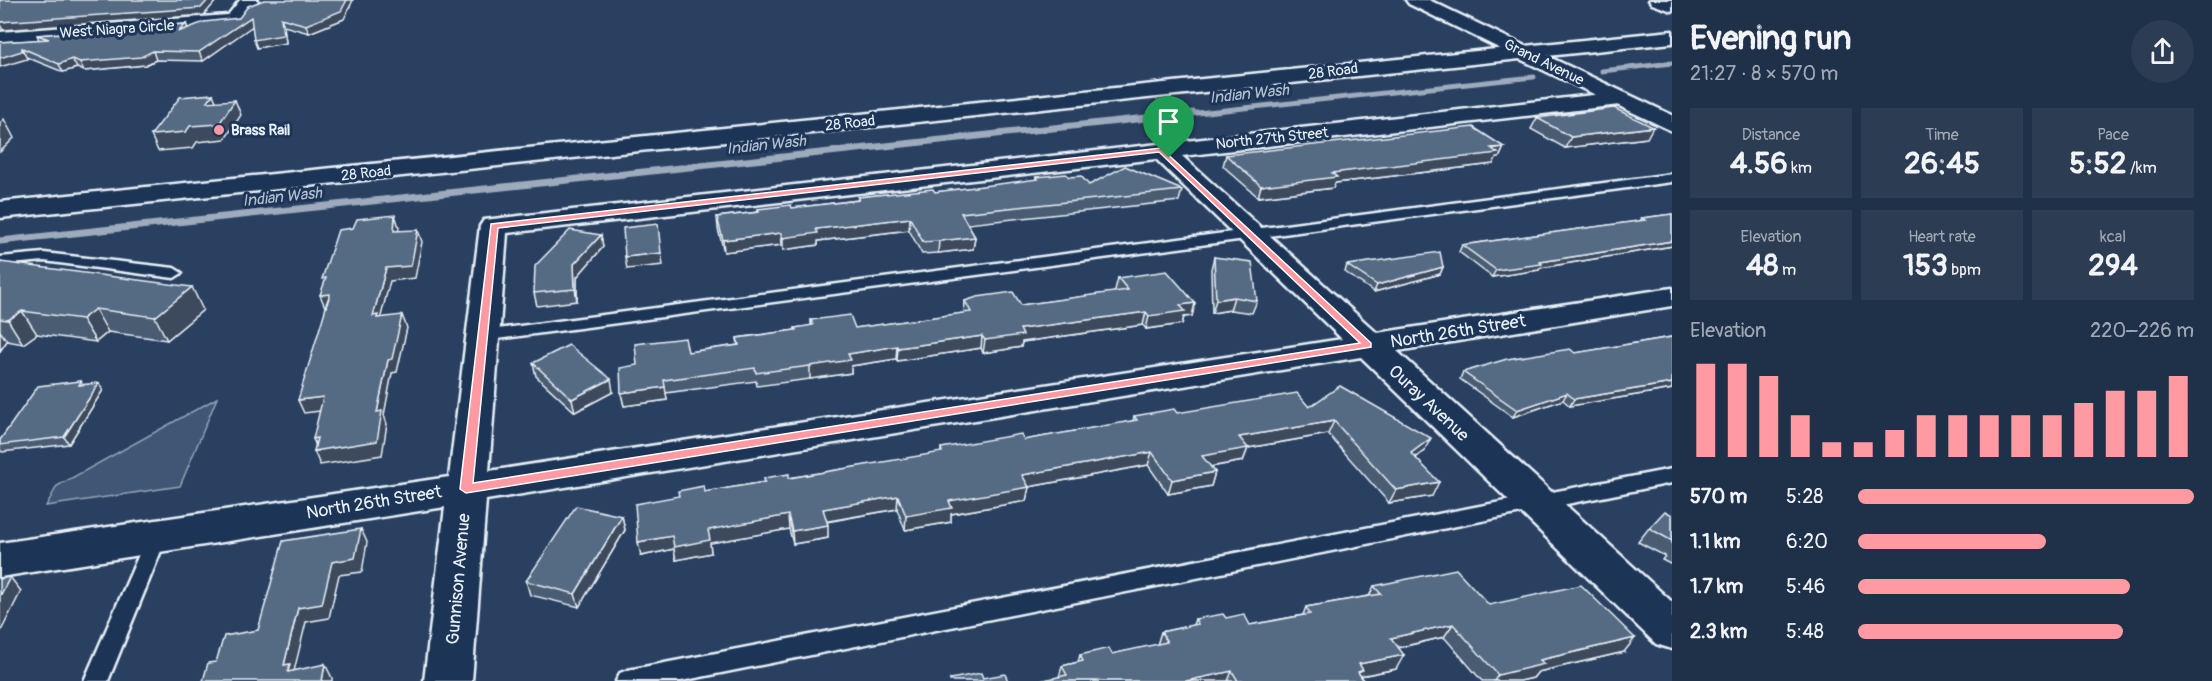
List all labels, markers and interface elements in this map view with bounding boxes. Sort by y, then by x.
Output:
street label: West Niagra Circle [59,16,176,43]
text: Evening run [1690,18,1851,59]
button: share [2131,20,2194,83]
street label: Grand Avenue [1501,35,1588,90]
street label: 28 Road [1307,59,1359,84]
text: 21:27 · 8 × 570 m [1690,61,1838,86]
water label: Indian Wash [1209,80,1291,108]
pin [1143,96,1194,158]
icon: arrive [1152,105,1185,138]
street label: 28 Road [824,111,876,136]
place label: Brass Rail [231,121,290,140]
marker: Brass Rail [212,123,226,137]
street label: North 27th Street [1215,123,1330,154]
text: Distance [1742,125,1800,145]
text: Time [1925,125,1959,145]
text: Pace [2097,125,2129,145]
water label: Indian Wash [726,131,808,159]
text: 4.56 [1730,145,1788,182]
text: 26:45 [1904,145,1980,182]
text: 5:52 [2069,145,2127,182]
text: km [1788,158,1812,178]
text: /km [2127,158,2157,178]
street label: 28 Road [340,161,392,186]
water label: Indian Wash [242,183,324,211]
text: Elevation [1741,227,1801,247]
text: Heart rate [1908,227,1976,247]
text: kcal [2100,227,2126,247]
text: 48 [1746,247,1778,284]
text: 153 [1903,247,1948,284]
text: 294 [2088,247,2138,284]
text: m [1778,260,1796,280]
text: bpm [1948,260,1981,280]
street label: North 26th Street [1389,309,1528,354]
text: Elevation [1690,318,1766,343]
text: 220–226 m [2090,318,2194,343]
street label: Ouray Avenue [1383,360,1474,447]
street label: North 26th Street [305,480,444,525]
text: 570 m [1690,484,1747,509]
text: 5:28 [1786,484,1823,509]
street label: Gunnison Avenue [441,512,476,646]
text: 1.1 km [1690,529,1740,554]
text: 6:20 [1786,529,1828,554]
text: 1.7 km [1690,574,1743,599]
text: 5:46 [1786,574,1825,599]
text: 2.3 km [1690,619,1747,644]
text: 5:48 [1786,619,1824,644]

